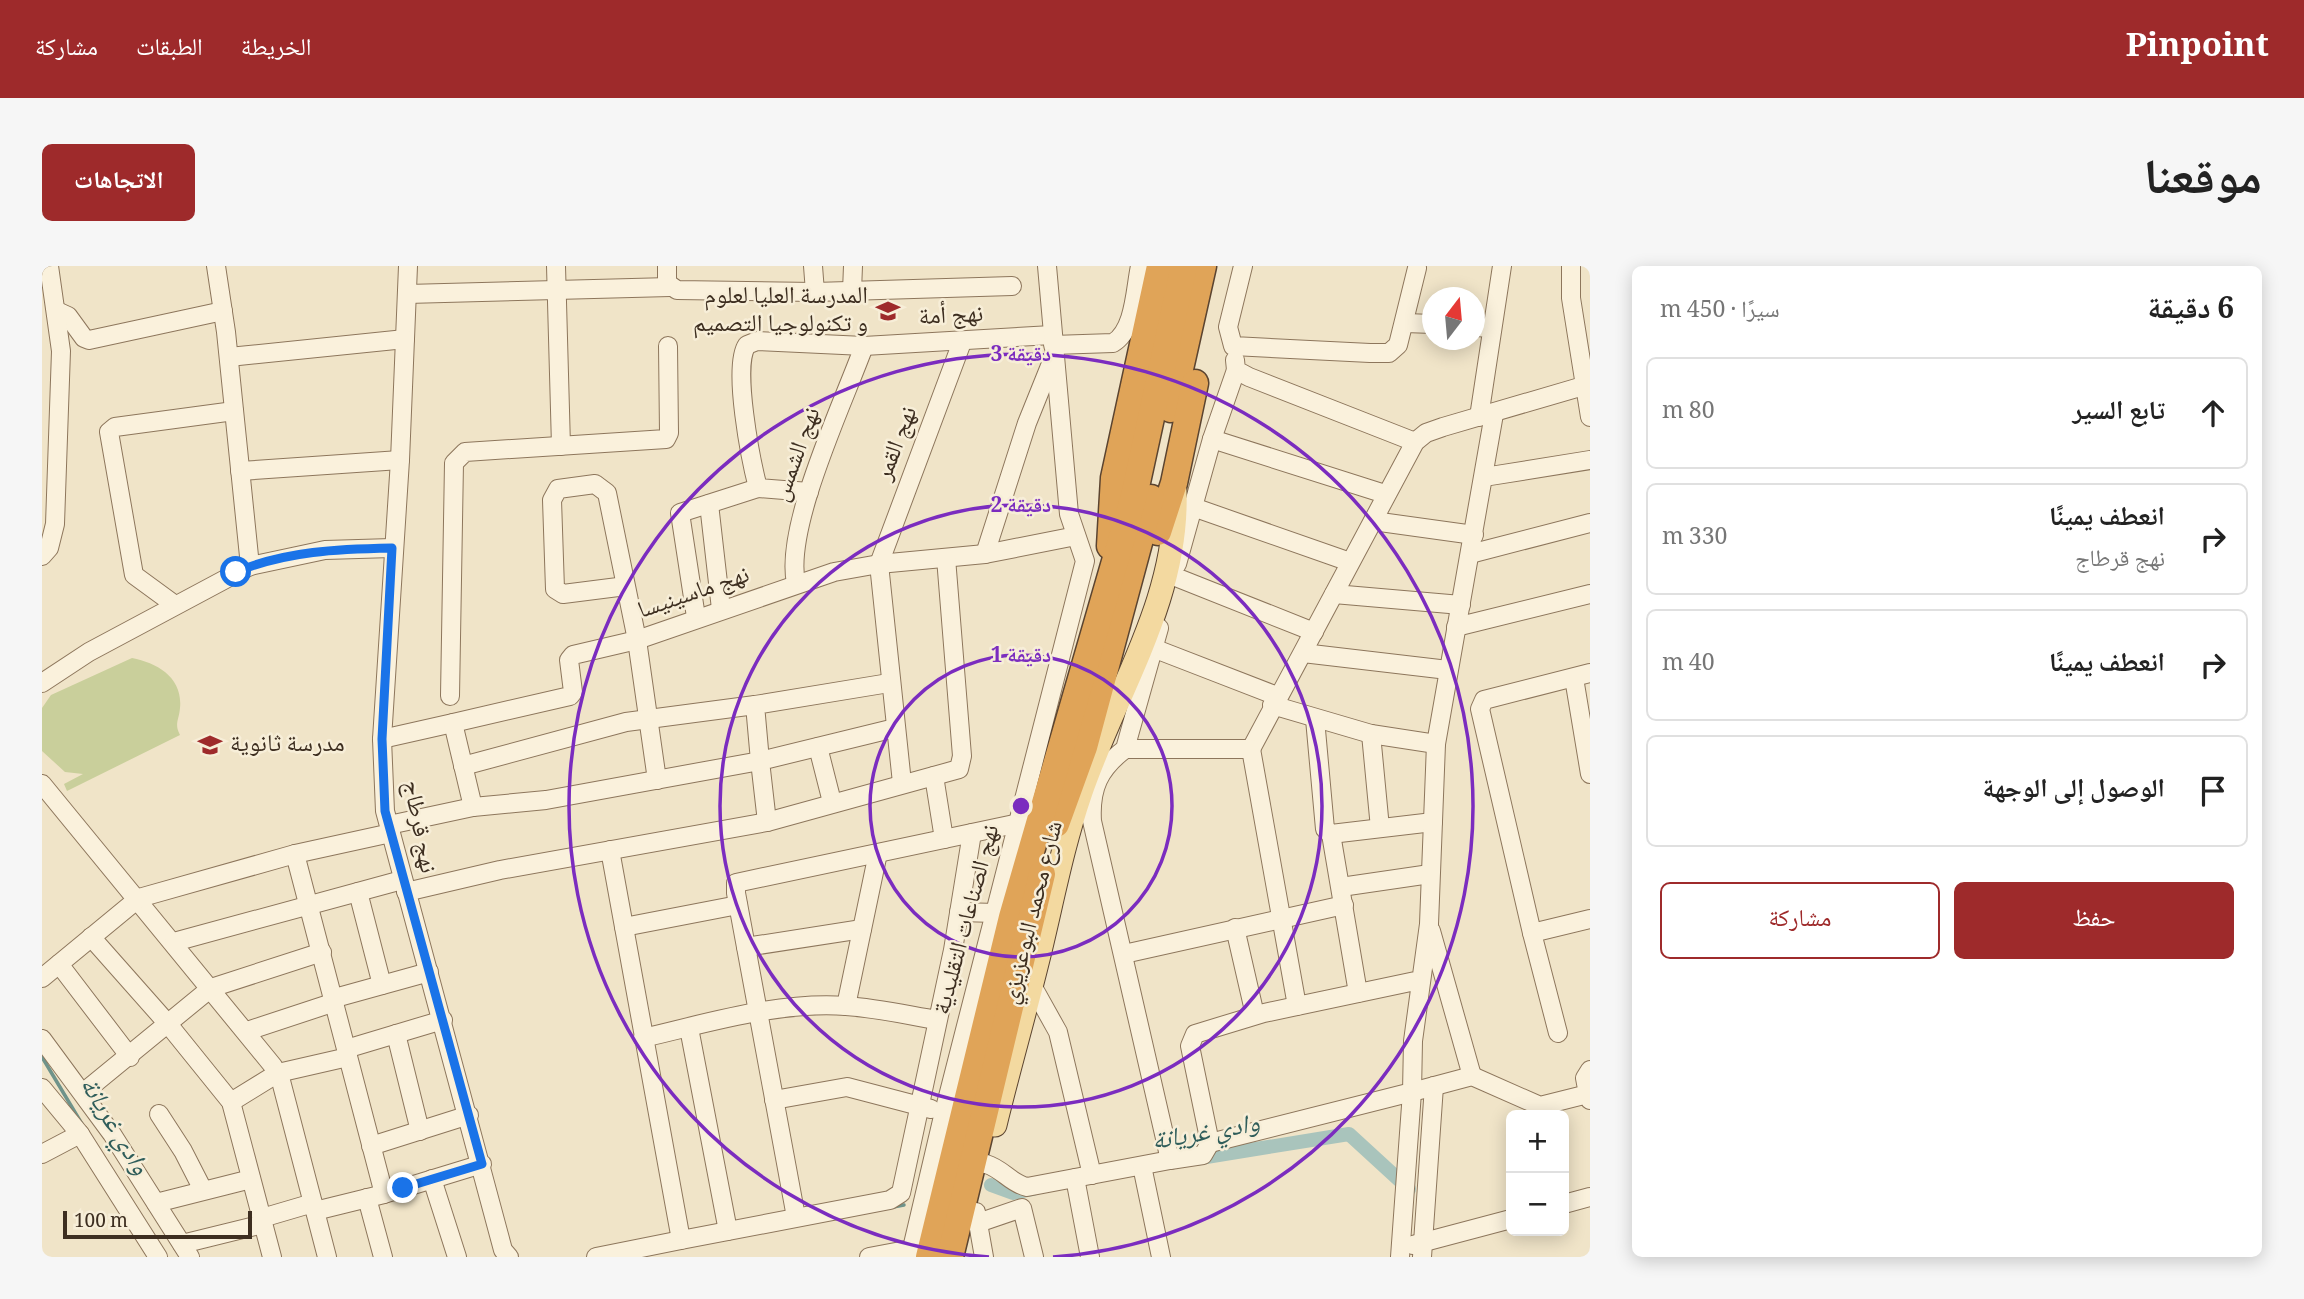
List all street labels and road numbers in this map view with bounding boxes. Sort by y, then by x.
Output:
street label: نهج أمة [918,295,984,339]
street label: نهج القمر [865,401,931,488]
street label: نهج الشمس [762,402,834,508]
street label: نهج ماسينيسا [632,556,756,632]
street label: نهج قرطاج [389,777,447,877]
street label: شارع محمد البوعزيزي [991,817,1077,1009]
street label: نهج الصناعات التقليدية [923,820,1013,1020]

